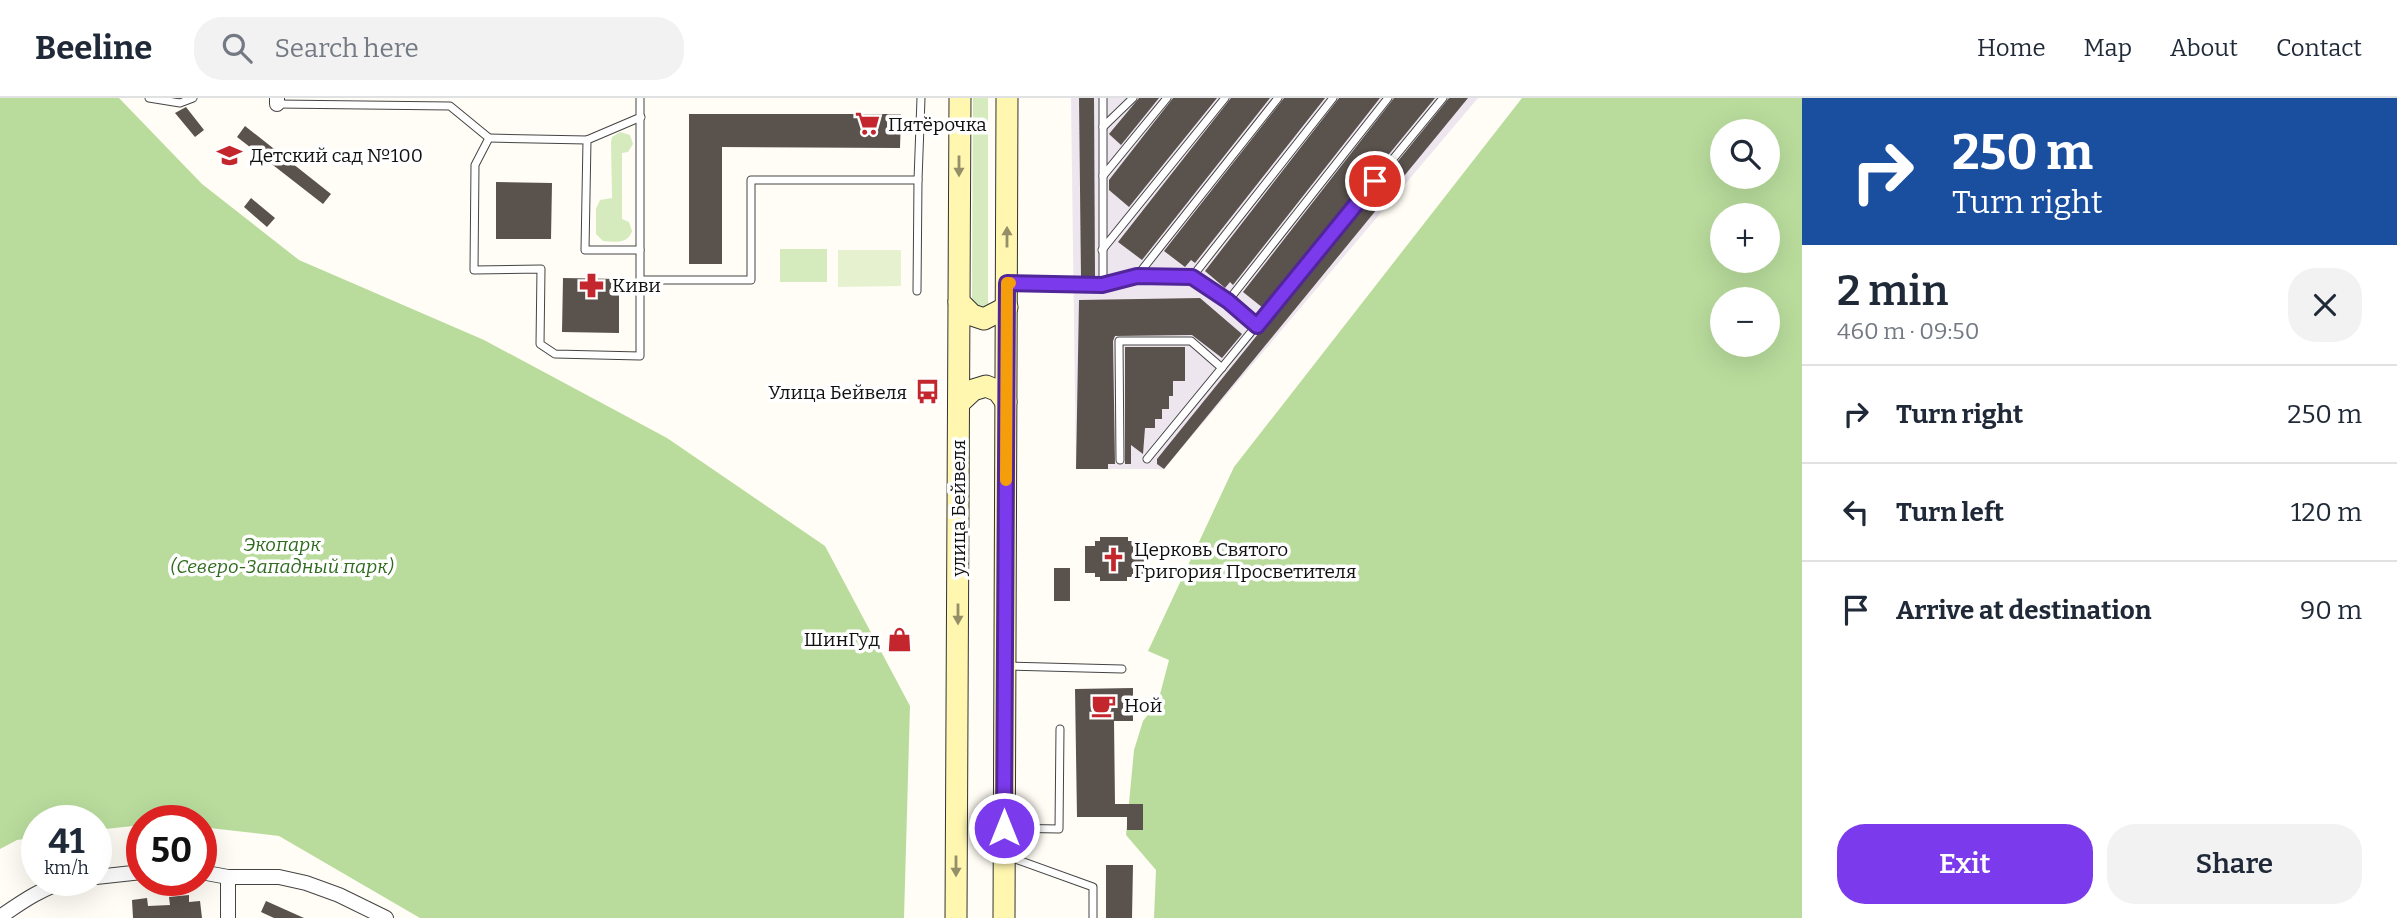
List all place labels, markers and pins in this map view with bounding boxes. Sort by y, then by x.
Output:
supermarket icon: Пятёрочка [854,110,882,138]
place label: Пятёрочка [888,113,987,136]
school or university icon: Детский сад №100 [216,141,244,169]
place label: Детский сад №100 [250,144,423,167]
pin [1345,151,1405,211]
pharmacy icon: Киви [578,271,606,299]
place label: Киви [612,274,661,297]
bus stop icon: Улица Бейвеля [913,378,941,406]
place label: Улица Бейвеля [768,381,907,404]
place label: Церковь Святого Григория Просветителя [1134,538,1356,583]
church icon: Церковь Святого Григория Просветителя [1100,546,1128,574]
shop icon: ШинГуд [886,625,914,653]
place label: ШинГуд [804,628,881,651]
cafe icon: Ной [1090,691,1118,719]
place label: Ной [1124,694,1162,717]

